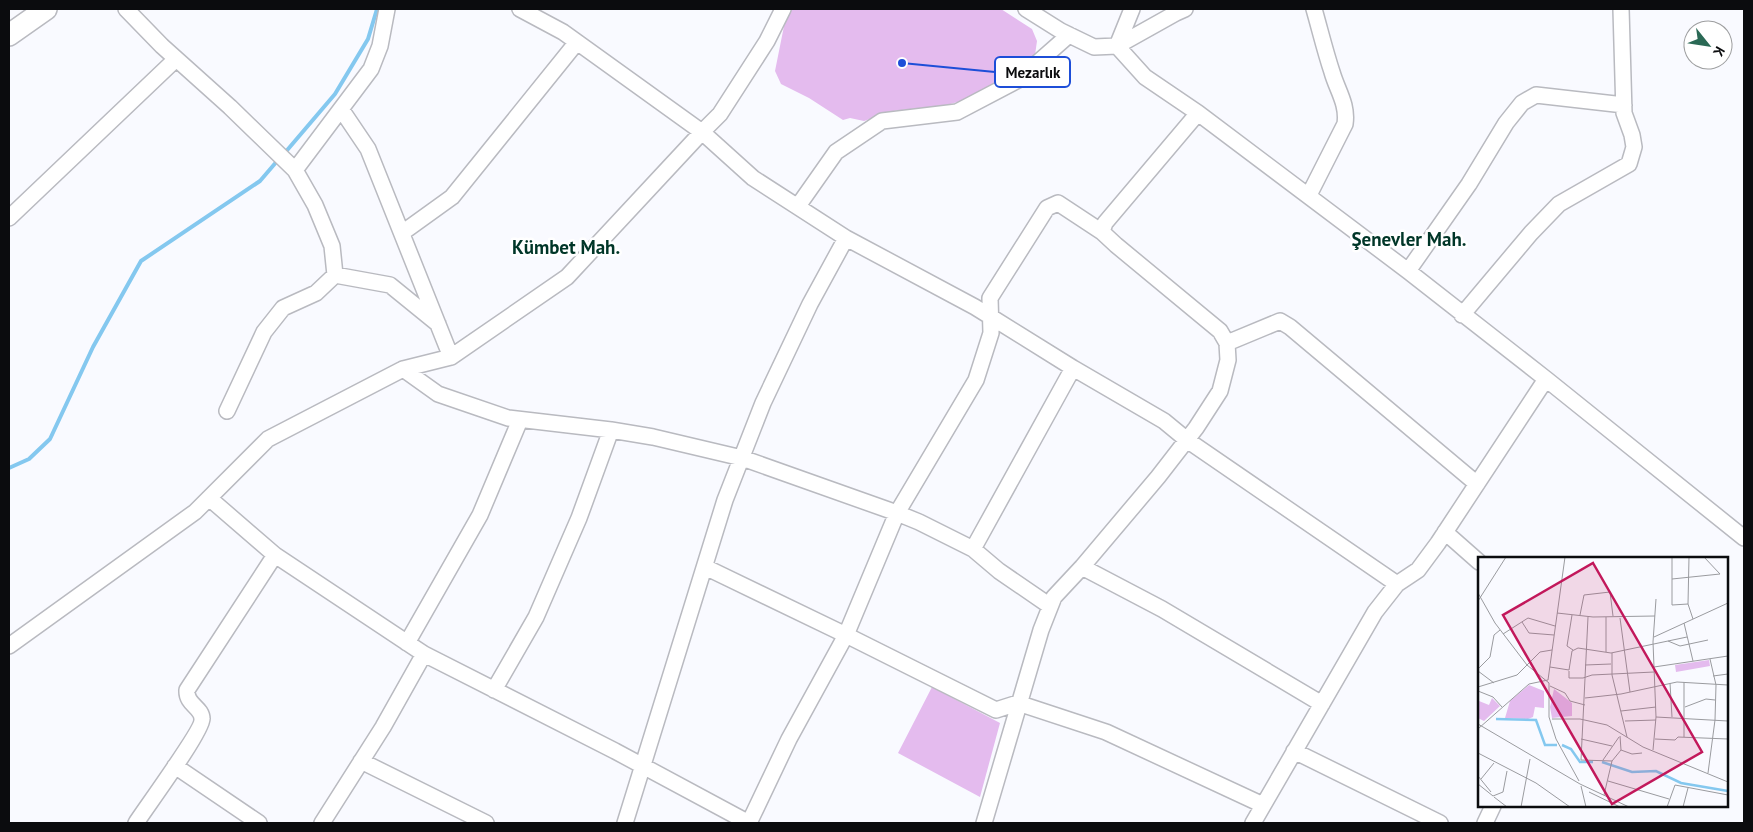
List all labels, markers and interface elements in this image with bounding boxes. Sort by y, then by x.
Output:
north arrow [1683,20,1733,70]
text: K [1709,43,1729,60]
callout: Mezarlık [995,57,1070,87]
text: Mezarlık [1006,63,1061,82]
district label: Şenevler Mah. [1352,227,1466,251]
district label: Kümbet Mah. [512,235,620,259]
inset map [1478,557,1728,807]

